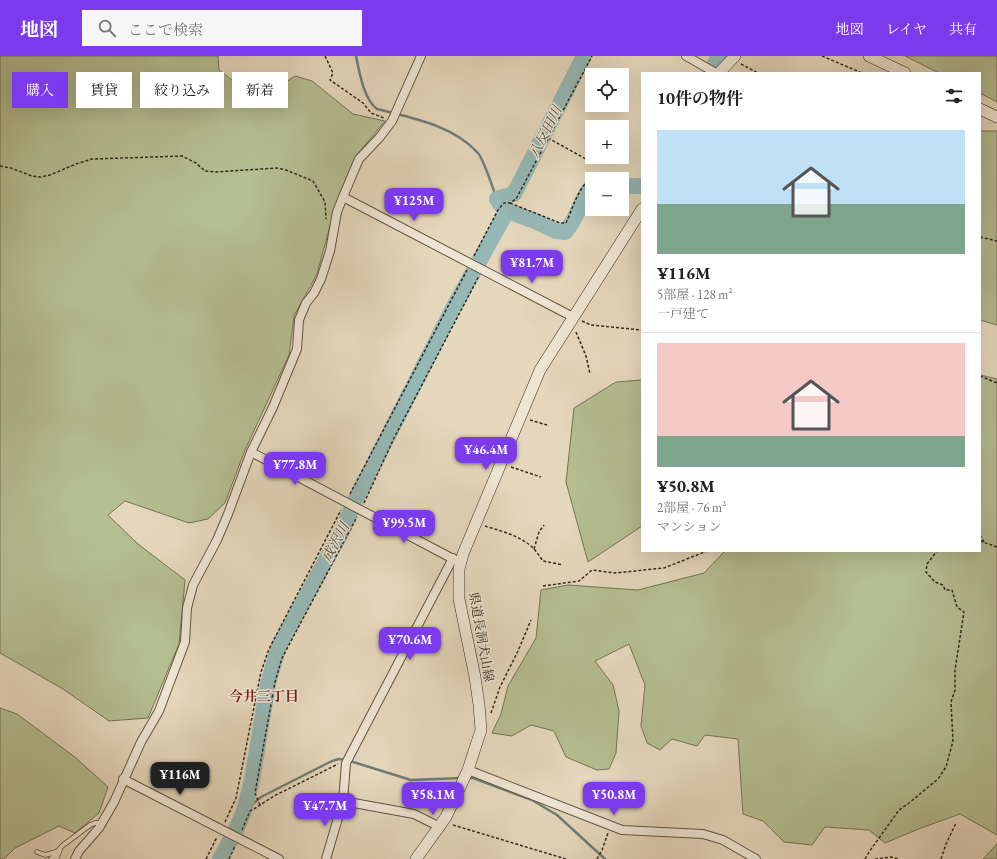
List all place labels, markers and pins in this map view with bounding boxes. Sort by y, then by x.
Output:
pin: ¥125M [386,188,442,222]
pin: ¥81.7M [499,250,565,284]
pin: ¥46.4M [453,437,519,471]
pin: ¥77.8M [262,452,328,486]
pin: ¥99.5M [371,510,437,544]
pin: ¥70.6M [377,627,443,661]
pin: ¥116M [152,762,208,796]
pin: ¥58.1M [400,782,466,816]
pin: ¥50.8M [581,782,647,816]
pin: ¥47.7M [292,793,358,827]

